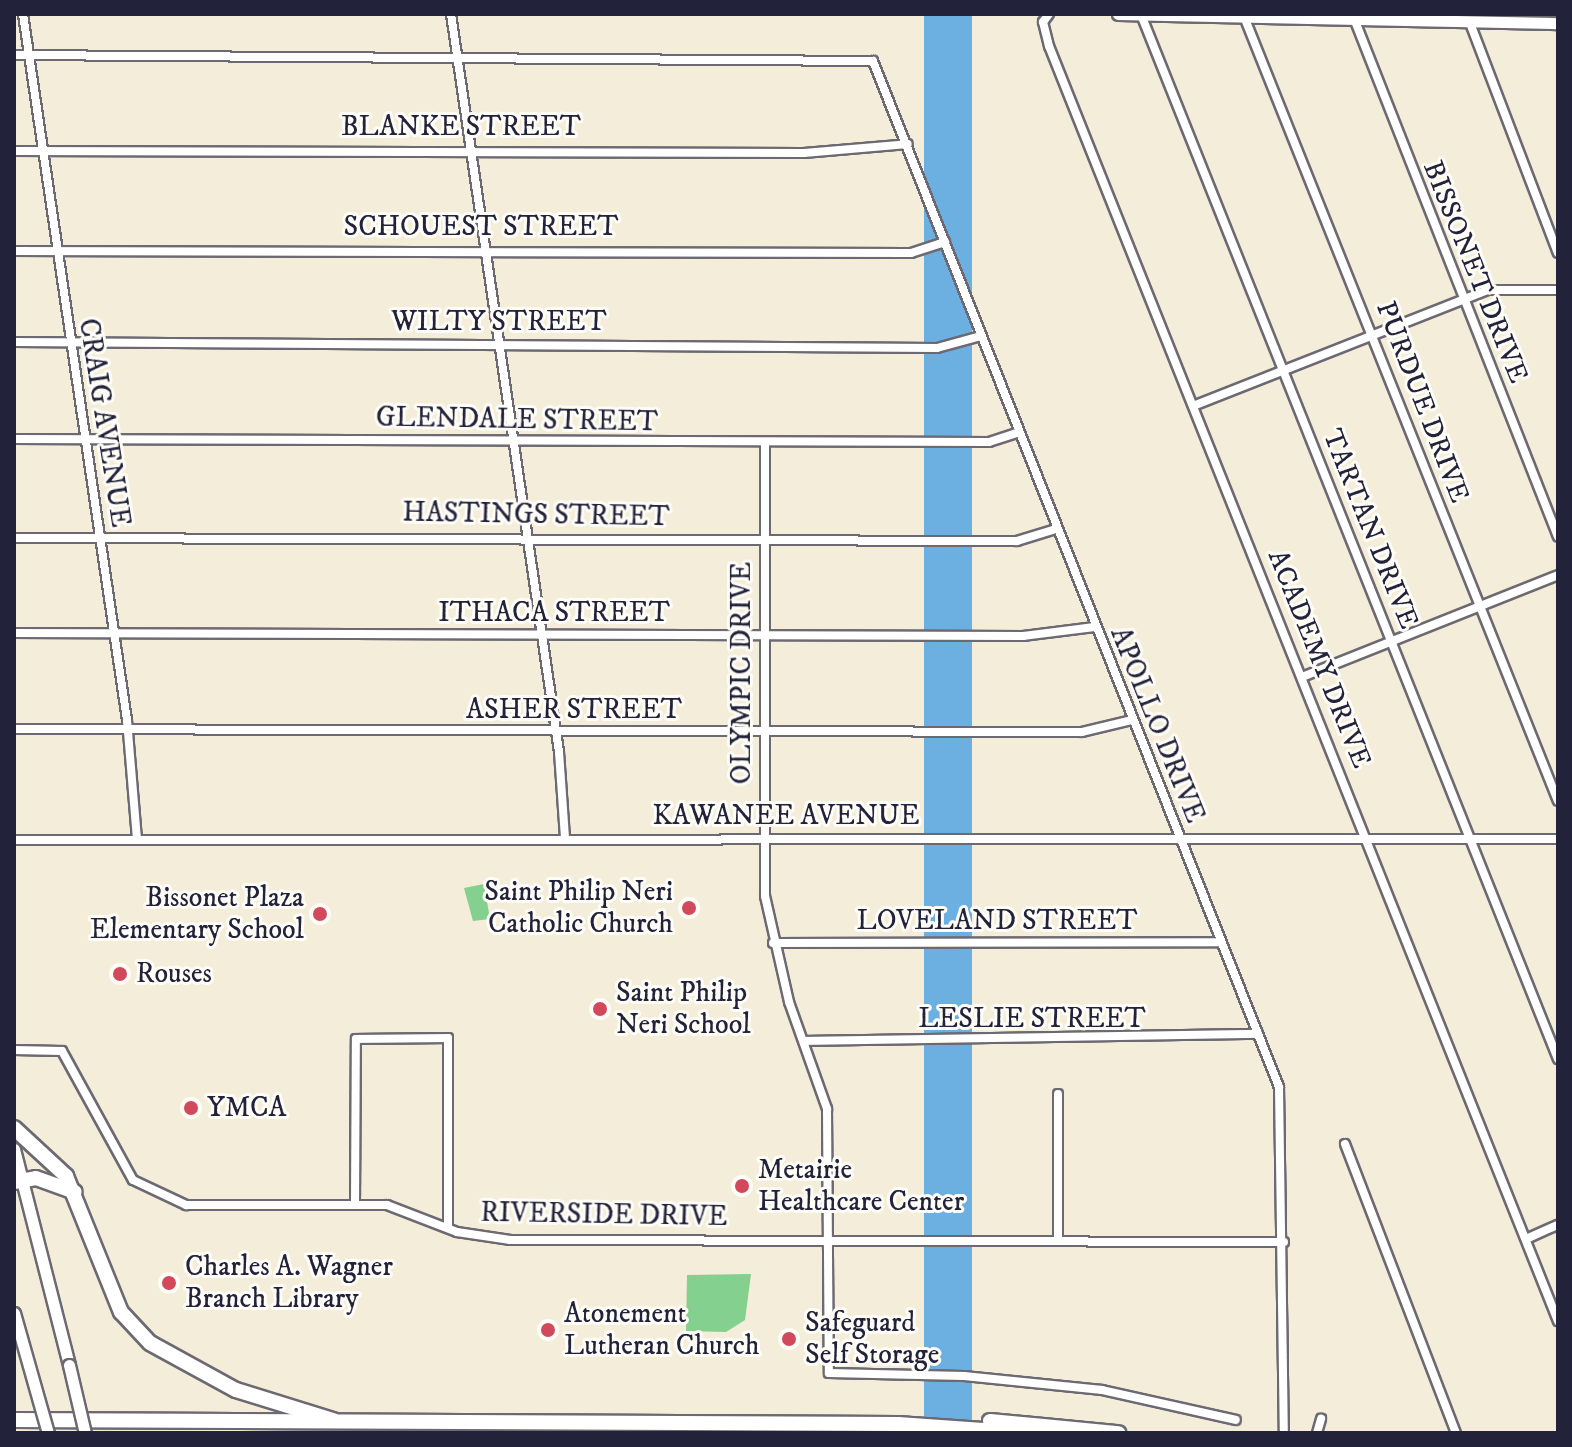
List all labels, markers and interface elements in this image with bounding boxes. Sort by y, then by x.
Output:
street label: BLANKE STREET [341,110,581,144]
street label: BISSONET DRIVE [1415,156,1535,388]
street label: SCHOUEST STREET [344,210,618,244]
street label: PURDUE DRIVE [1368,297,1476,507]
street label: WILTY STREET [391,305,607,339]
street label: CRAIG AVENUE [71,316,137,530]
street label: GLENDALE STREET [376,401,658,439]
street label: TARTAN DRIVE [1315,424,1425,634]
street label: HASTINGS STREET [402,496,670,534]
street label: ACADEMY DRIVE [1260,545,1378,773]
street label: OLYMPIC DRIVE [725,562,759,784]
street label: ITHACA STREET [438,596,670,630]
street label: APOLLO DRIVE [1102,622,1212,828]
street label: ASHER STREET [466,693,682,727]
street label: KAWANEE AVENUE [652,799,920,833]
place label: Saint Philip Neri Catholic Church [484,875,673,941]
place label: Bissonet Plaza Elementary School [90,881,304,947]
marker: Saint Philip Neri Catholic Church [680,899,698,917]
street label: LOVELAND STREET [857,904,1137,938]
marker: Bissonet Plaza Elementary School [311,905,329,923]
place label: Rouses [136,957,212,991]
marker: Rouses [111,965,129,983]
place label: Saint Philip Neri School [616,976,751,1042]
marker: Saint Philip Neri School [591,1000,609,1018]
street label: LESLIE STREET [918,1002,1146,1036]
place label: YMCA [207,1091,286,1125]
marker: YMCA [182,1099,200,1117]
place label: Metairie Healthcare Center [758,1153,964,1219]
marker: Metairie Healthcare Center [733,1177,751,1195]
street label: RIVERSIDE DRIVE [480,1196,728,1234]
place label: Charles A. Wagner Branch Library [185,1250,393,1316]
marker: Charles A. Wagner Branch Library [160,1274,178,1292]
place label: Atonement Lutheran Church [564,1297,760,1363]
place label: Safeguard Self Storage [805,1306,939,1372]
marker: Atonement Lutheran Church [539,1321,557,1339]
marker: Safeguard Self Storage [780,1330,798,1348]

